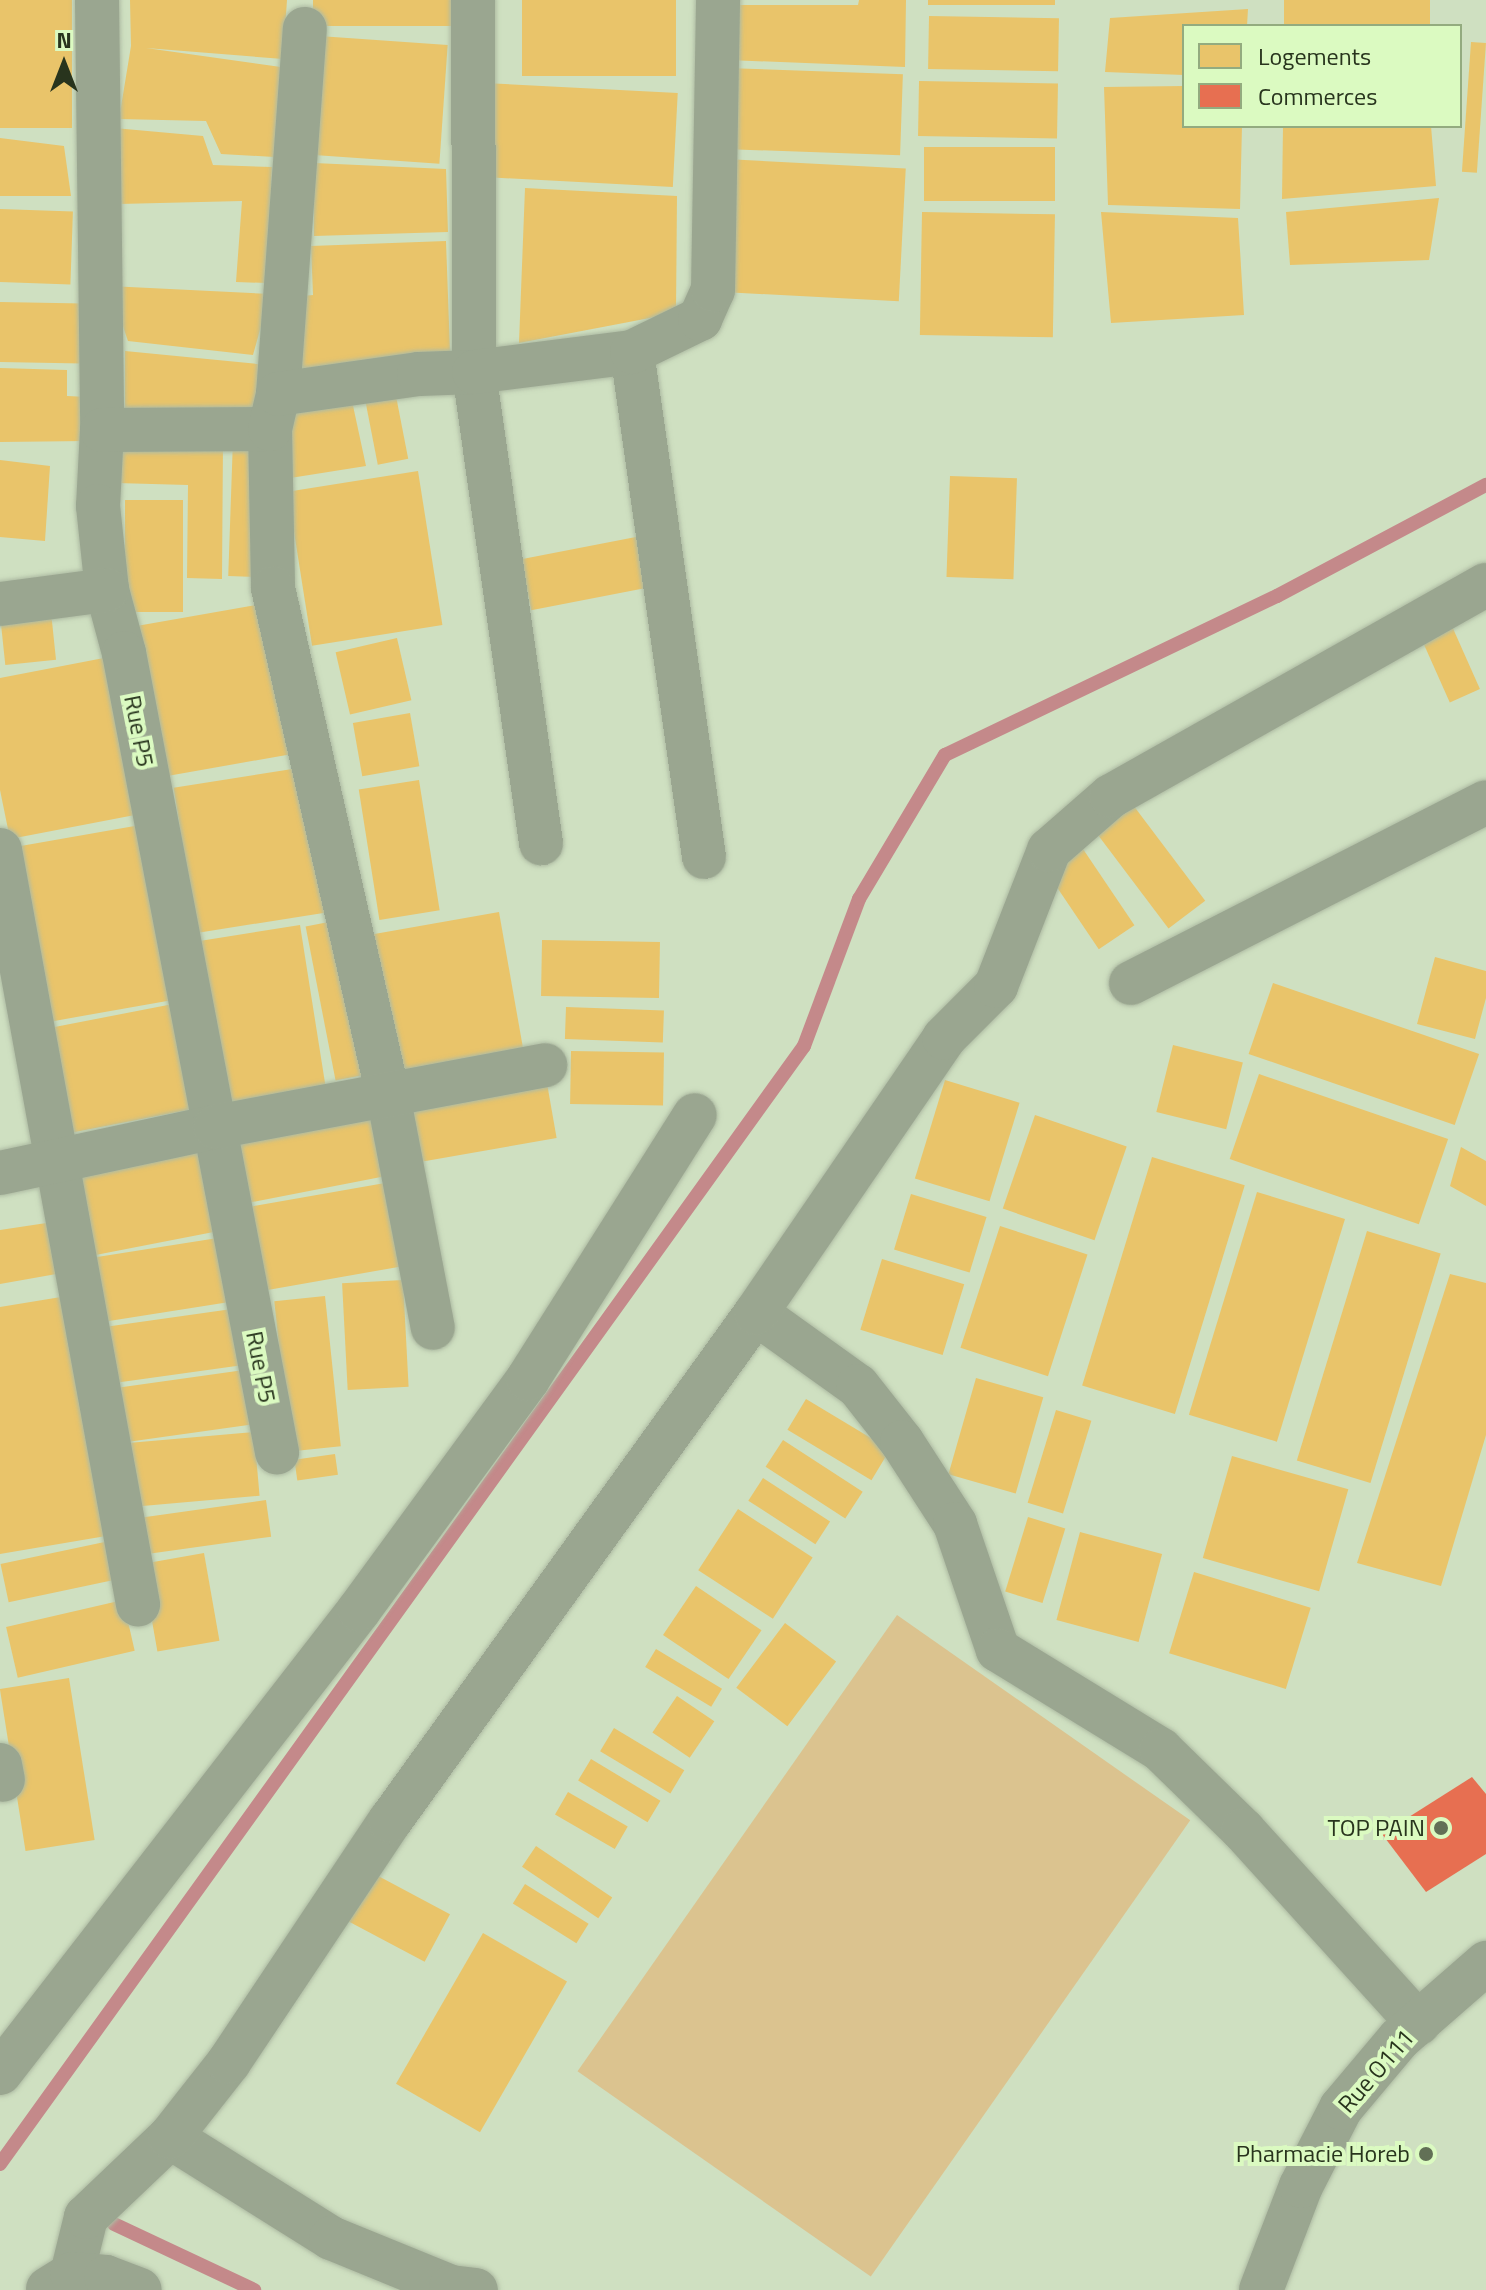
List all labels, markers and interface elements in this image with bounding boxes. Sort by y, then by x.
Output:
text: N [56,23,72,57]
north arrow [24,24,104,104]
legend [1182,24,1462,128]
text: Logements [1258,38,1371,74]
text: Commerces [1258,78,1377,114]
street label: Rue P5 [118,693,160,769]
street label: Rue P5 [240,1329,282,1405]
place label: TOP PAIN [1328,1814,1425,1842]
marker: TOP PAIN [1432,1819,1450,1837]
street label: Rue O111 [1332,2023,1420,2119]
place label: Pharmacie Horeb [1236,2140,1410,2168]
marker: Pharmacie Horeb [1417,2145,1435,2163]

